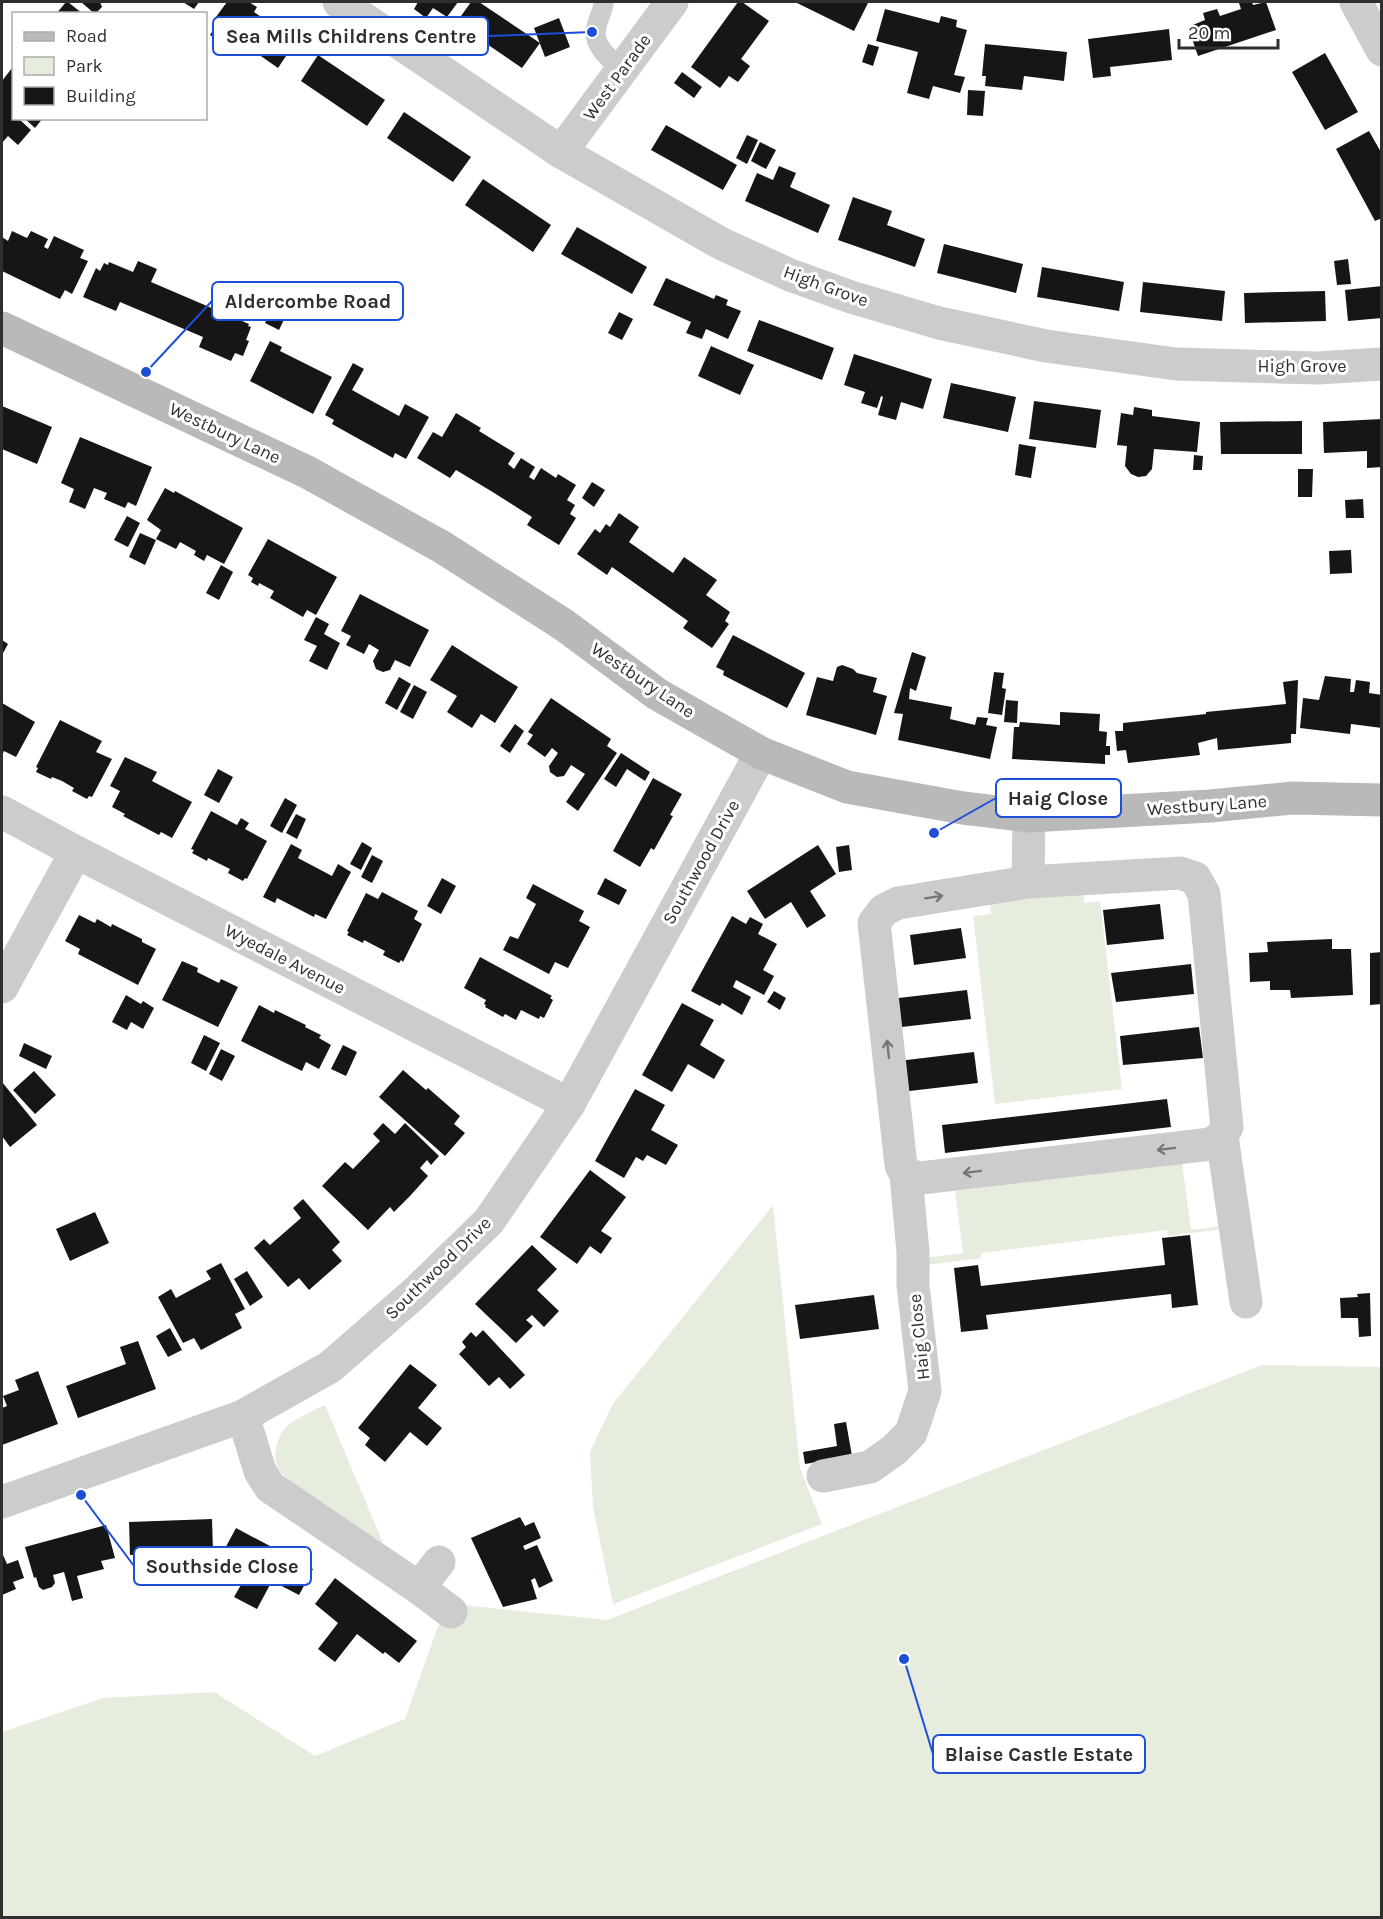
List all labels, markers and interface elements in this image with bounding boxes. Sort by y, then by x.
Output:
legend [12,12,207,120]
scale bar [1179,12,1278,50]
callout: Sea Mills Childrens Centre [213,17,488,55]
text: 20 m [1188,22,1230,44]
text: Road [66,25,107,47]
text: Sea Mills Childrens Centre [226,25,476,48]
street label: West Parade [578,29,656,125]
text: Park [66,55,103,77]
text: Building [66,85,136,107]
street label: High Grove [780,260,872,312]
callout: Aldercombe Road [212,282,403,320]
text: Aldercombe Road [225,290,391,313]
street label: High Grove [1258,355,1346,377]
street label: Westbury Lane [166,398,284,468]
street label: Westbury Lane [587,637,699,723]
callout: Haig Close [996,779,1121,817]
text: Haig Close [1008,787,1108,810]
street label: Westbury Lane [1146,790,1268,820]
street label: Southwood Drive [658,796,744,928]
one-way arrow [924,892,943,903]
street label: Wyedale Avenue [221,919,349,999]
one-way arrow [882,1039,893,1059]
one-way arrow [1156,1144,1176,1155]
one-way arrow [963,1167,983,1178]
street label: Southwood Drive [380,1212,496,1324]
street label: Haig Close [904,1293,934,1381]
callout: Southside Close [134,1547,311,1585]
text: Southside Close [145,1555,299,1578]
callout: Blaise Castle Estate [933,1735,1145,1773]
text: Blaise Castle Estate [945,1743,1133,1766]

